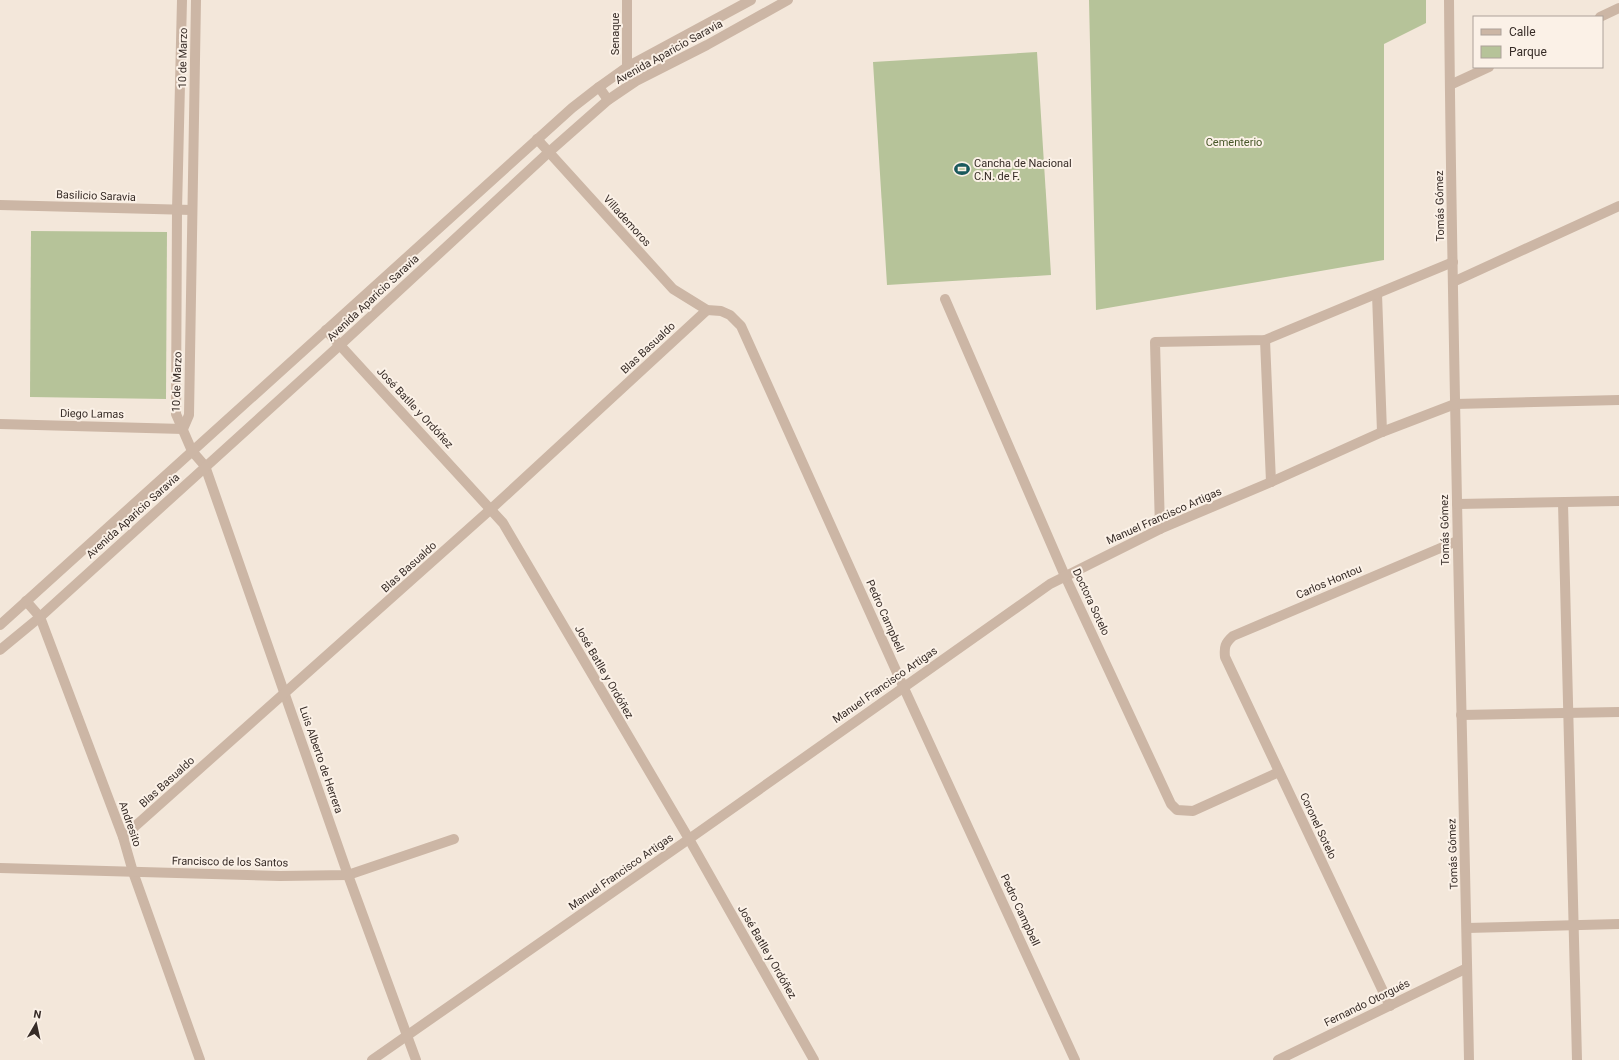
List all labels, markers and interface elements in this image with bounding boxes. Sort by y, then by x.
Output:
street label: Senaque [609,13,622,55]
legend [1473,16,1603,68]
street label: Avenida Aparicio Saravia [613,17,725,87]
text: Calle [1509,25,1536,39]
street label: 10 de Marzo [176,27,190,89]
text: Parque [1509,45,1547,59]
park label: Cementerio [1206,136,1262,149]
place label: Cancha de Nacional C.N. de F. [974,157,1072,183]
sports icon: Cancha de Nacional C.N. de F. [953,160,971,178]
street label: Tomás Gómez [1433,170,1447,242]
street label: Basilicio Saravia [56,188,136,204]
street label: Villademoros [601,193,654,250]
street label: Avenida Aparicio Saravia [324,252,422,344]
street label: Blas Basualdo [618,319,678,377]
street label: 10 de Marzo [169,351,185,413]
street label: José Batlle y Ordóñez [374,365,456,452]
street label: Diego Lamas [60,407,124,421]
street label: Avenida Aparicio Saravia [84,471,182,561]
street label: Manuel Francisco Artigas [1104,485,1224,547]
street label: Tomás Gómez [1438,494,1452,566]
street label: Blas Basualdo [379,539,439,595]
street label: Carlos Hontou [1294,562,1364,602]
street label: Doctora Sotelo [1070,566,1112,638]
street label: Pedro Campbell [863,578,907,654]
street label: José Batlle y Ordóñez [572,623,636,722]
street label: Manuel Francisco Artigas [830,644,940,726]
street label: Luis Alberto de Herrera [297,705,345,815]
street label: Blas Basualdo [137,754,197,810]
street label: Coronel Sotelo [1297,791,1339,861]
street label: Andresito [116,800,144,848]
street label: Tomás Gómez [1445,818,1461,890]
street label: Manuel Francisco Artigas [566,831,676,913]
street label: Francisco de los Santos [172,854,289,870]
street label: Pedro Campbell [998,872,1042,948]
street label: José Batlle y Ordóñez [735,903,799,1002]
street label: Fernando Otorgués [1322,977,1412,1029]
north arrow [16,1004,56,1044]
text: N [33,1008,43,1022]

